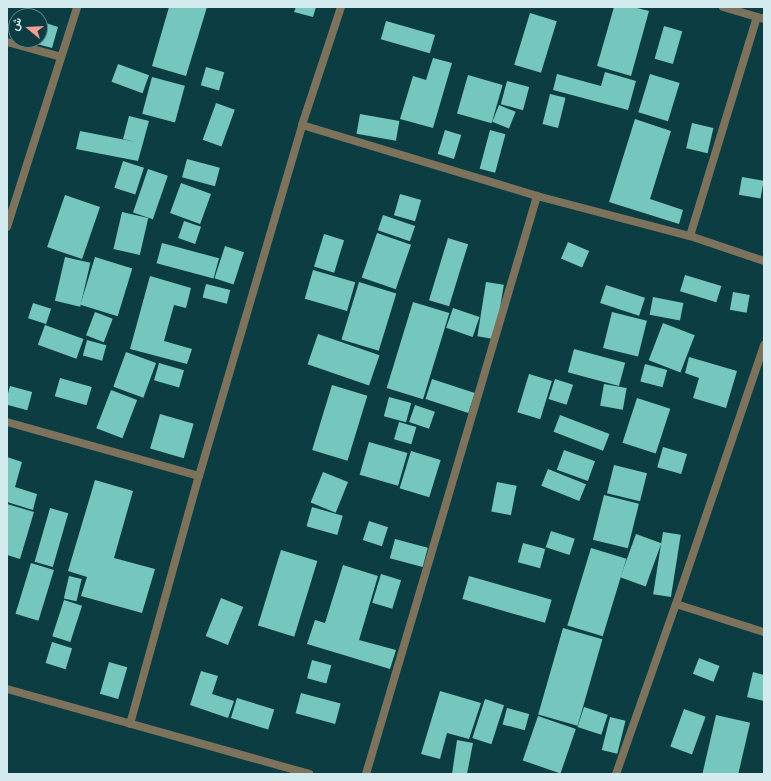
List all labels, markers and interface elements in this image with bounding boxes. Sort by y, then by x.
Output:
north arrow [8,8,48,48]
text: ش [7,16,27,33]

